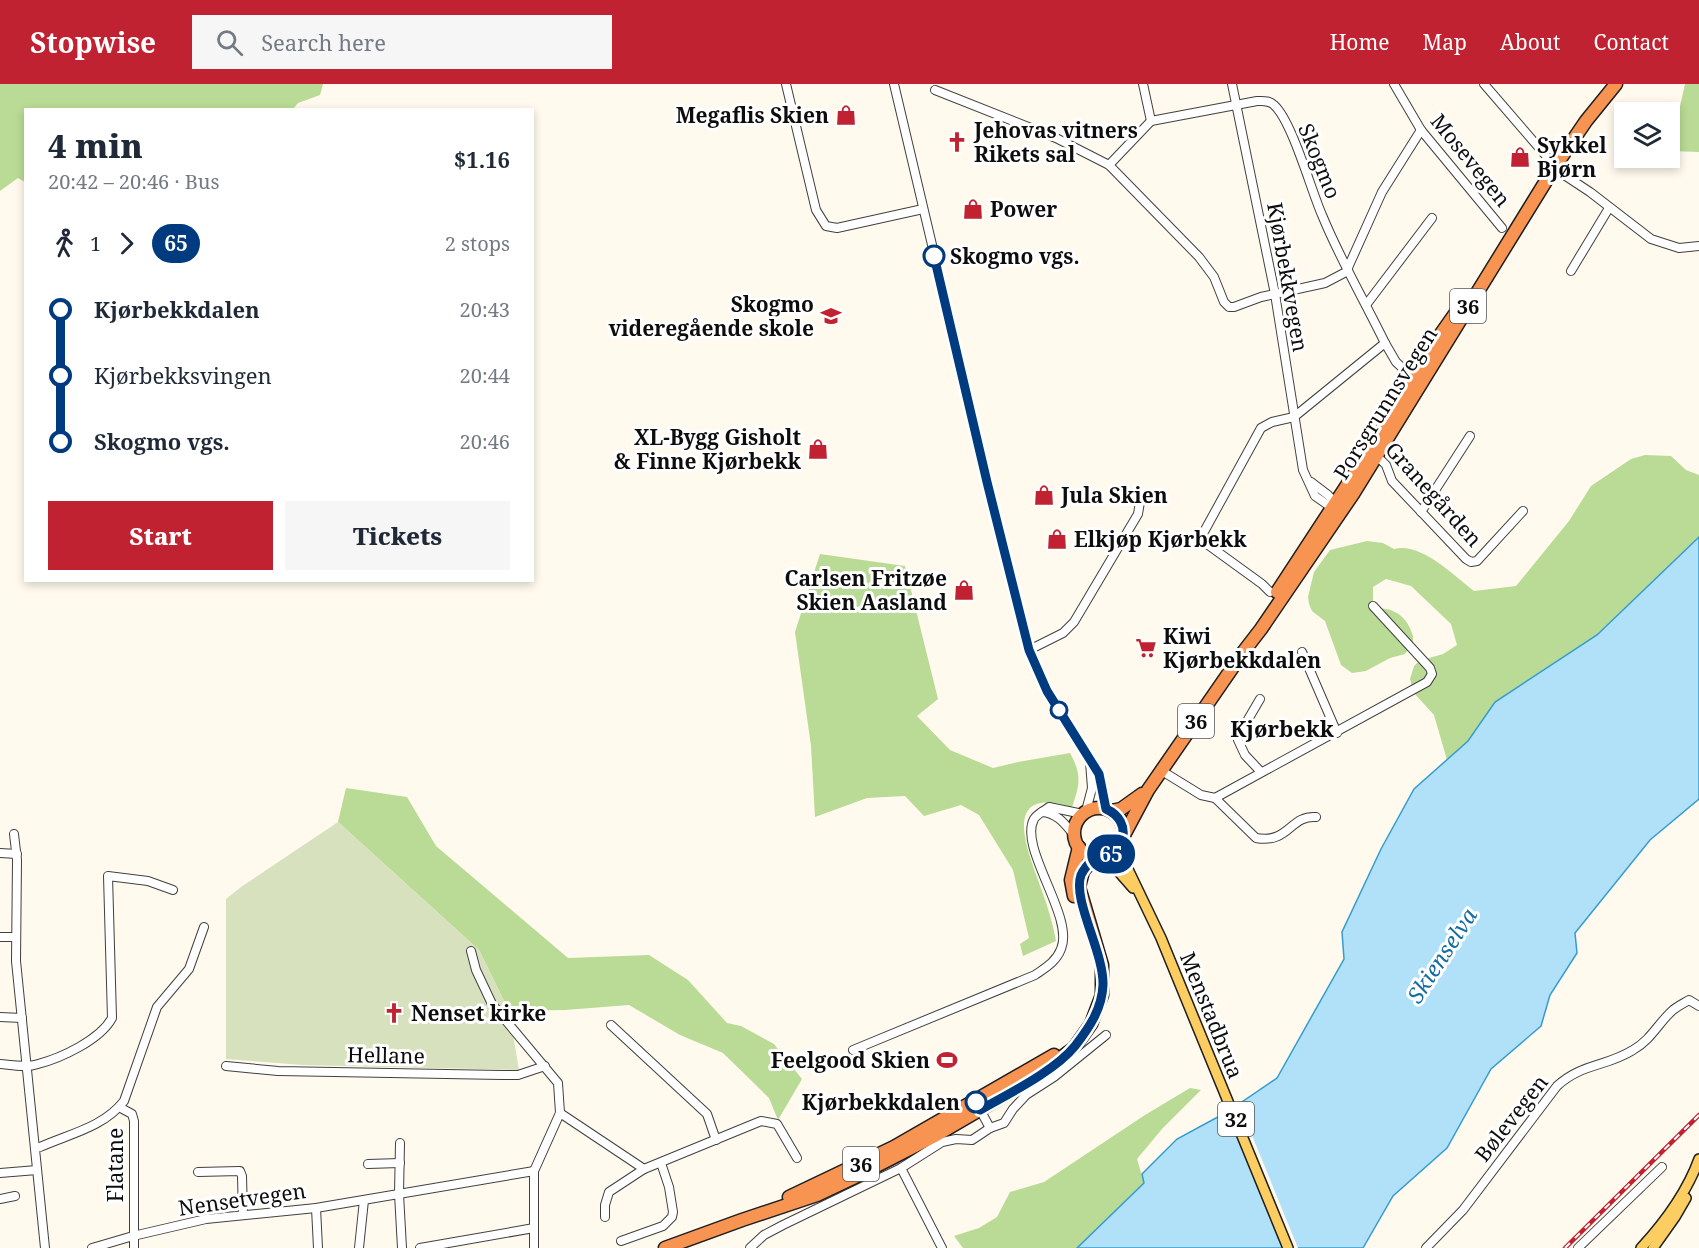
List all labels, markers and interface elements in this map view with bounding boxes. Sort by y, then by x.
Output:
search box [192,15,612,69]
text: Stopwise [30,23,156,61]
icon: search [213,26,246,59]
text: Search here [261,27,386,57]
text: Home [1330,28,1390,56]
text: Map [1423,28,1467,56]
text: About [1500,28,1561,56]
text: Contact [1594,28,1669,56]
place label: Megaflis Skien [676,101,829,129]
map controls [1614,102,1680,168]
button: layers [1614,102,1680,168]
shop icon: Megaflis Skien [834,103,858,127]
street label: Mosevegen [1425,108,1517,212]
place label: Jehovas vitners Rikets sal [973,116,1138,168]
street label: Skogmo [1292,119,1348,203]
text: 4 min [48,123,143,168]
church icon: Jehovas vitners Rikets sal [945,130,969,154]
place label: Sykkel Bjørn [1537,131,1607,183]
text: $1.16 [454,144,510,174]
shop icon: Sykkel Bjørn [1508,145,1532,169]
text: 20:42 – 20:46 · Bus [48,168,219,195]
place label: Power [990,195,1057,223]
shop icon: Power [961,197,985,221]
street label: Kjørbekkvegen [1261,200,1315,354]
icon: walk [48,227,81,260]
icon: forward [110,227,143,260]
text: 65 [164,229,188,257]
text: 1 [90,230,101,257]
text: 2 stops [445,230,510,257]
place label: Skogmo vgs. [950,242,1080,270]
marker: Skogmo vgs. [923,245,945,267]
road number: 36 [1450,289,1486,323]
place label: Skogmo videregående skole [608,290,814,342]
text: Kjørbekkdalen [94,294,260,324]
text: 20:43 [460,296,510,323]
school or university icon: Skogmo videregående skole [819,304,843,328]
street label: Porsgrunnsvegen [1327,321,1443,485]
text: Kjørbekksvingen [94,360,272,390]
text: 20:44 [460,362,510,389]
place label: XL-Bygg Gisholt & Finne Kjørbekk [614,423,802,475]
text: Skogmo vgs. [94,426,230,456]
text: 20:46 [460,428,510,455]
street label: Granegården [1380,436,1488,552]
shop icon: XL-Bygg Gisholt & Finne Kjørbekk [806,437,830,461]
place label: Jula Skien [1060,481,1168,509]
shop icon: Jula Skien [1032,483,1056,507]
button: Start [48,501,273,570]
button: Tickets [285,501,510,570]
place label: Elkjøp Kjørbekk [1074,525,1247,553]
shop icon: Elkjøp Kjørbekk [1045,527,1069,551]
place label: Carlsen Fritzøe Skien Aasland [784,564,947,616]
shop icon: Carlsen Fritzøe Skien Aasland [952,578,976,602]
place label: Kiwi Kjørbekkdalen [1163,622,1321,674]
supermarket icon: Kiwi Kjørbekkdalen [1134,636,1158,660]
unlabelled marker [1050,701,1068,719]
road number: 36 [1178,704,1214,738]
district label: Kjørbekk [1230,713,1334,743]
line badge: 65 [1084,834,1138,874]
text: 65 [1099,840,1123,868]
water label: Skienselva [1399,902,1483,1008]
street label: Menstadbrua [1174,948,1250,1082]
place label: Nenset kirke [411,999,546,1027]
church icon: Nenset kirke [382,1001,406,1025]
street label: Hellane [347,1040,425,1070]
place label: Feelgood Skien [771,1046,930,1074]
sports icon: Feelgood Skien [935,1048,959,1072]
street label: Bølevegen [1468,1069,1554,1167]
place label: Kjørbekkdalen [802,1088,960,1116]
marker: Kjørbekkdalen [965,1091,987,1113]
road number: 32 [1218,1102,1254,1136]
street label: Flatane [101,1128,129,1202]
road number: 36 [843,1147,879,1181]
street label: Nensetvegen [176,1176,308,1222]

